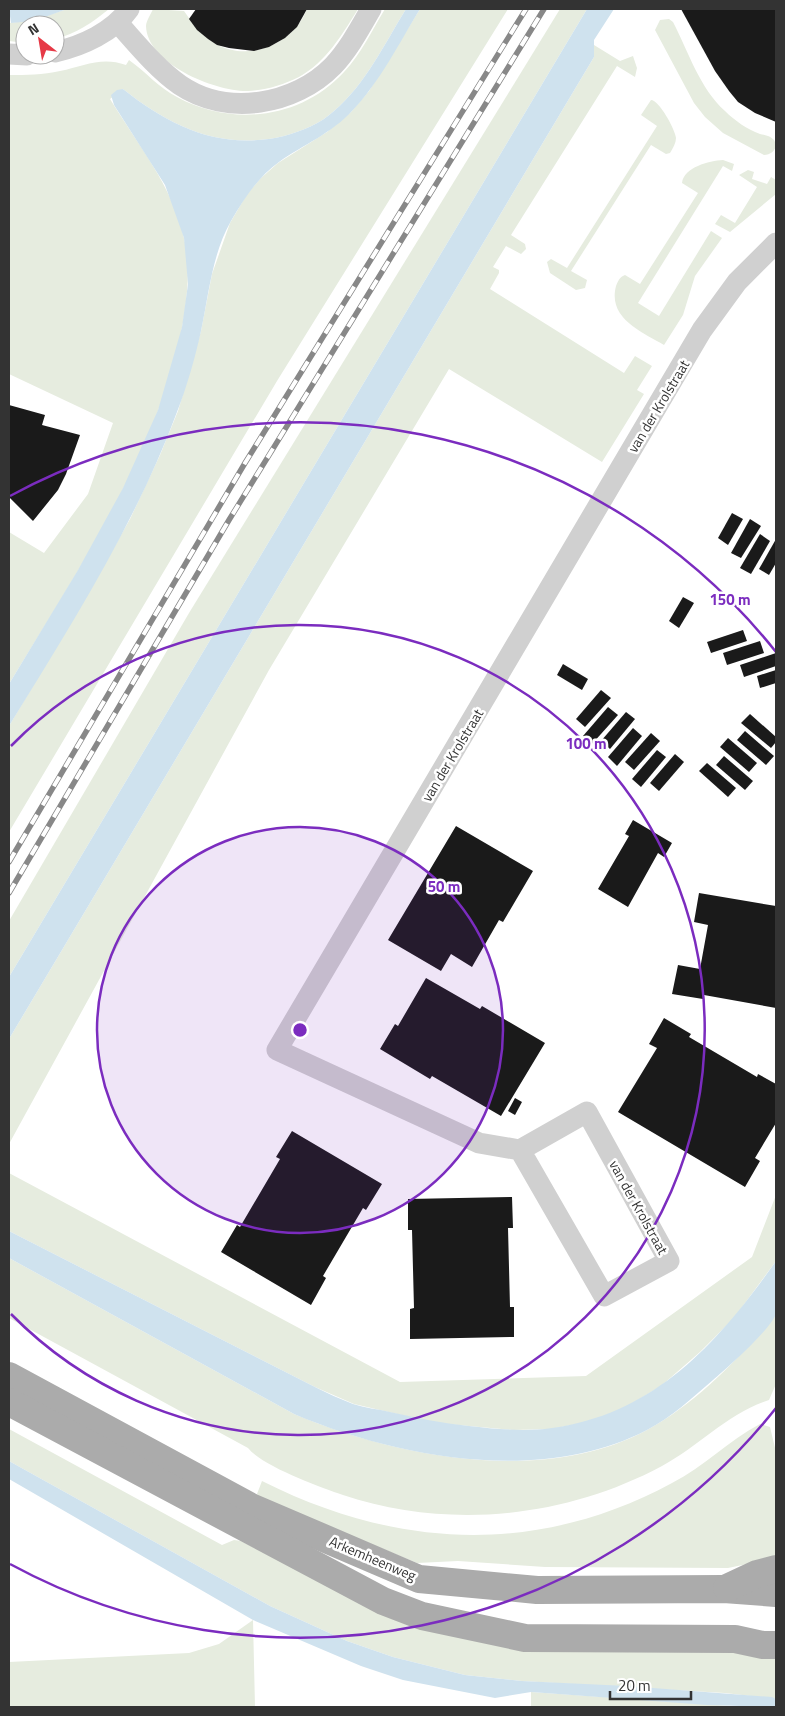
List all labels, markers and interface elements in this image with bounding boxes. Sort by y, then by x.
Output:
north arrow [15,15,65,65]
text: N [23,17,43,40]
street label: van der Krolstraat [622,355,694,456]
text: 150 m [709,588,751,611]
street label: van der Krolstraat [416,704,488,805]
text: 100 m [565,732,607,755]
text: 50 m [428,875,460,898]
centre of rings [291,1021,309,1039]
street label: van der Krolstraat [604,1156,674,1258]
street label: Arkemheenweg [326,1530,420,1586]
scale bar [610,1668,691,1700]
text: 20 m [618,1674,651,1697]

